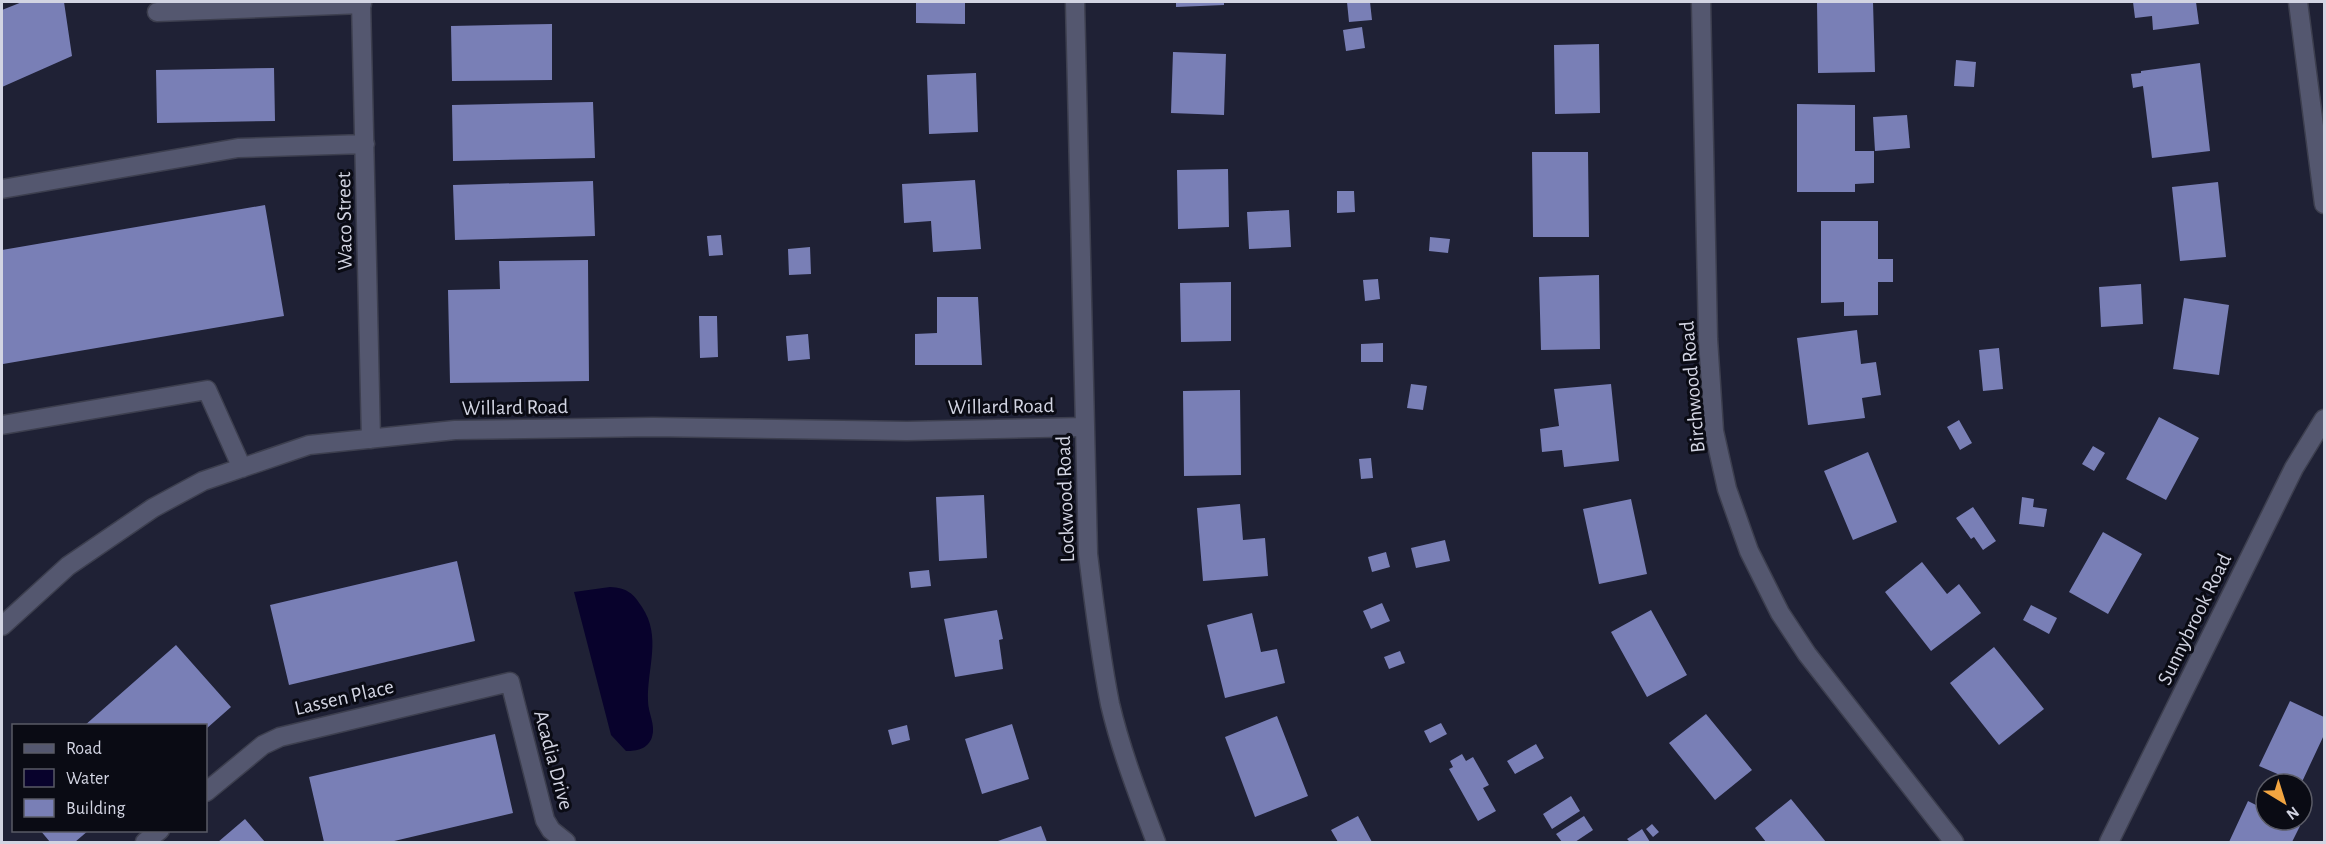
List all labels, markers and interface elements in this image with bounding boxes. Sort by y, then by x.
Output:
street label: Waco Street [333,171,356,270]
street label: Birchwood Road [1676,320,1709,454]
street label: Willard Road [948,395,1055,418]
street label: Willard Road [462,396,569,419]
street label: Lockwood Road [1053,435,1078,563]
street label: Sunnybrook Road [2154,550,2235,688]
street label: Lassen Place [292,676,396,719]
street label: Acadia Drive [530,708,577,812]
legend [12,724,207,832]
text: Road [66,740,102,758]
text: Water [66,770,109,788]
north arrow [2254,772,2314,832]
text: Building [66,800,126,818]
text: N [2283,803,2302,823]

